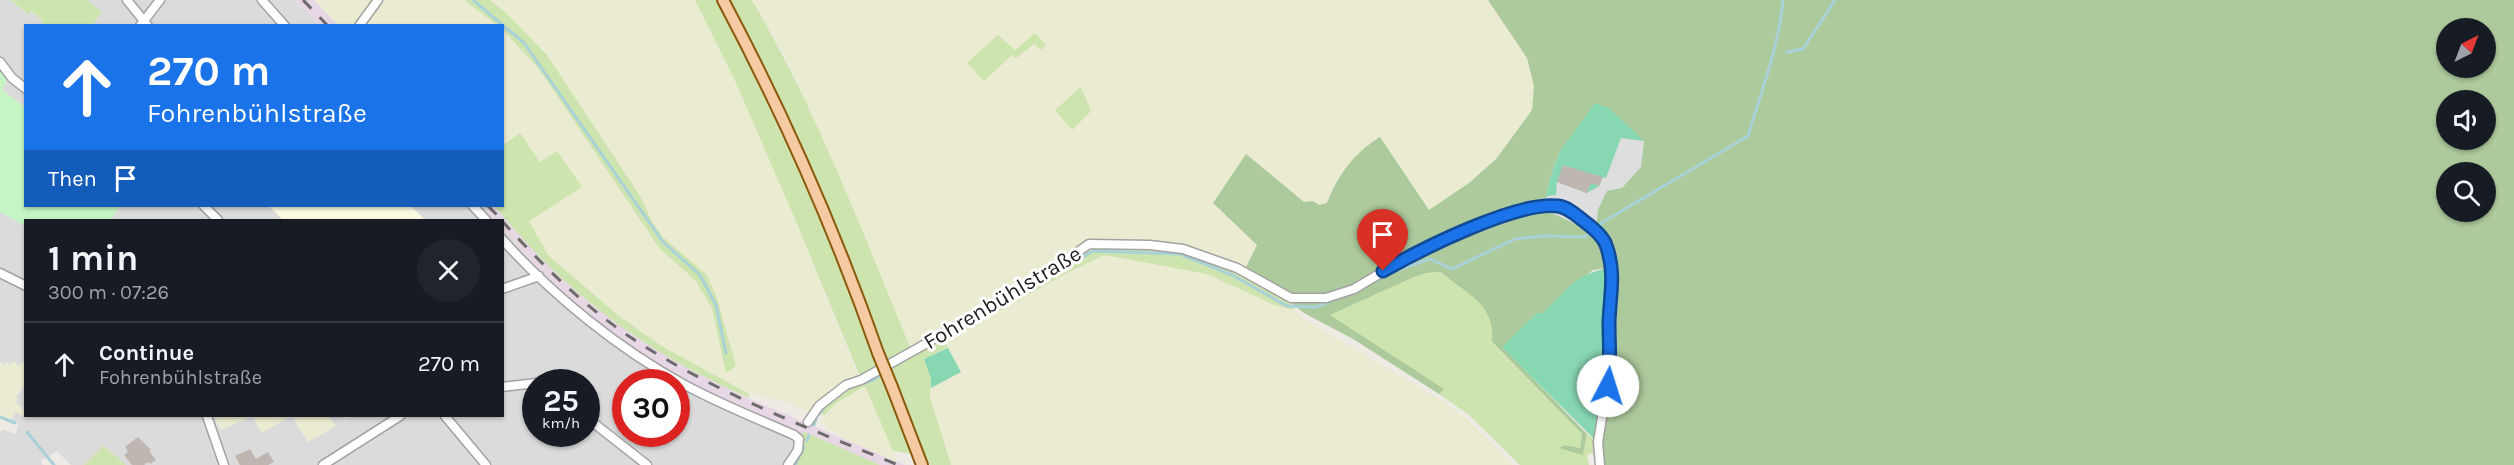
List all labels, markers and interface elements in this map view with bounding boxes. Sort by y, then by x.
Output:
north arrow [2436,18,2496,78]
map controls [2436,18,2496,222]
text: 270 m [147,46,270,96]
icon: ahead [48,48,126,126]
button: sound [2436,90,2496,150]
text: Fohrenbühlstraße [147,97,367,129]
icon: arrive [109,162,142,195]
button: search [2436,162,2496,222]
text: Then [48,166,97,192]
pin [1357,209,1408,271]
icon: arrive [1366,218,1399,251]
text: 1 min [48,237,138,279]
button: close [417,239,480,302]
street label: Fohrenbühlstraße [919,241,1086,355]
text: 300 m · 07:26 [48,281,169,304]
text: Continue [99,340,194,366]
icon: ahead [48,348,81,381]
text: 270 m [418,351,480,377]
position arrow [1576,354,1640,418]
text: Fohrenbühlstraße [99,366,262,389]
speed limit sign: 30 [612,369,690,447]
text: 25 [543,383,579,419]
text: km/h [542,414,580,432]

